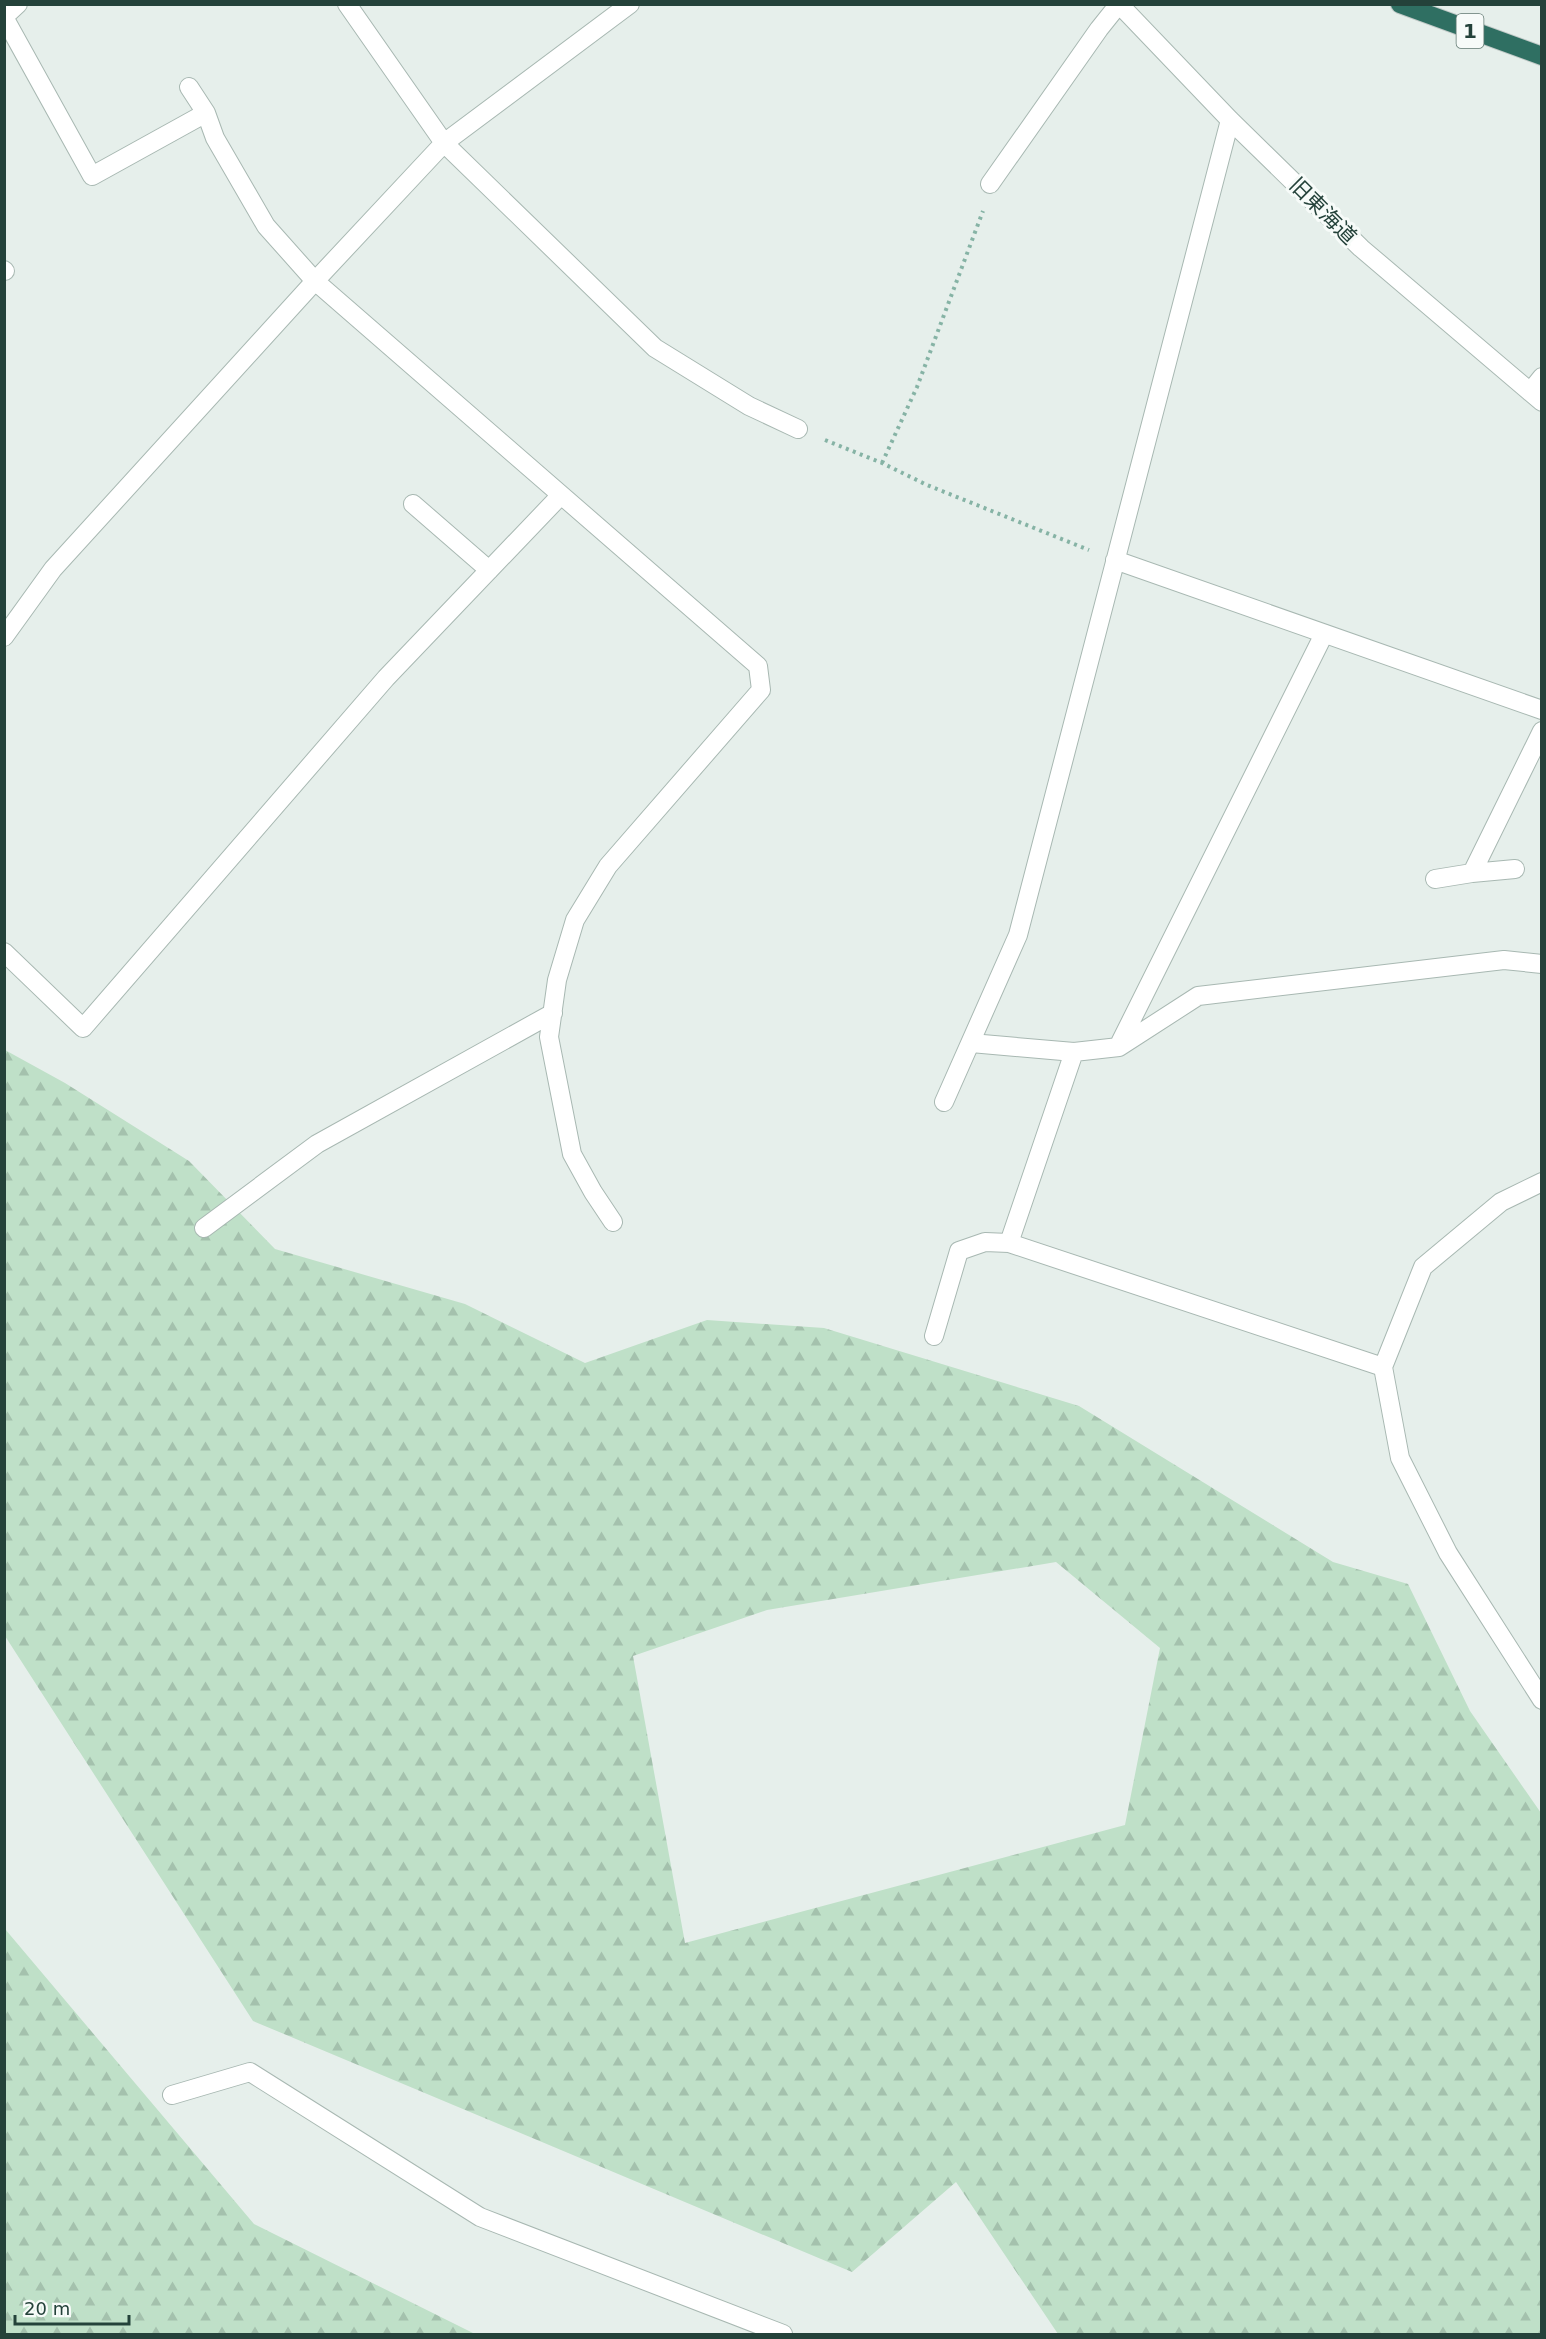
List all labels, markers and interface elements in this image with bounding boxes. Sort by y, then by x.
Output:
road number: 1 [1456,14,1484,48]
street label: 旧東海道 [1285,173,1361,249]
scale bar [15,2288,129,2326]
text: 20 m [24,2298,70,2319]

